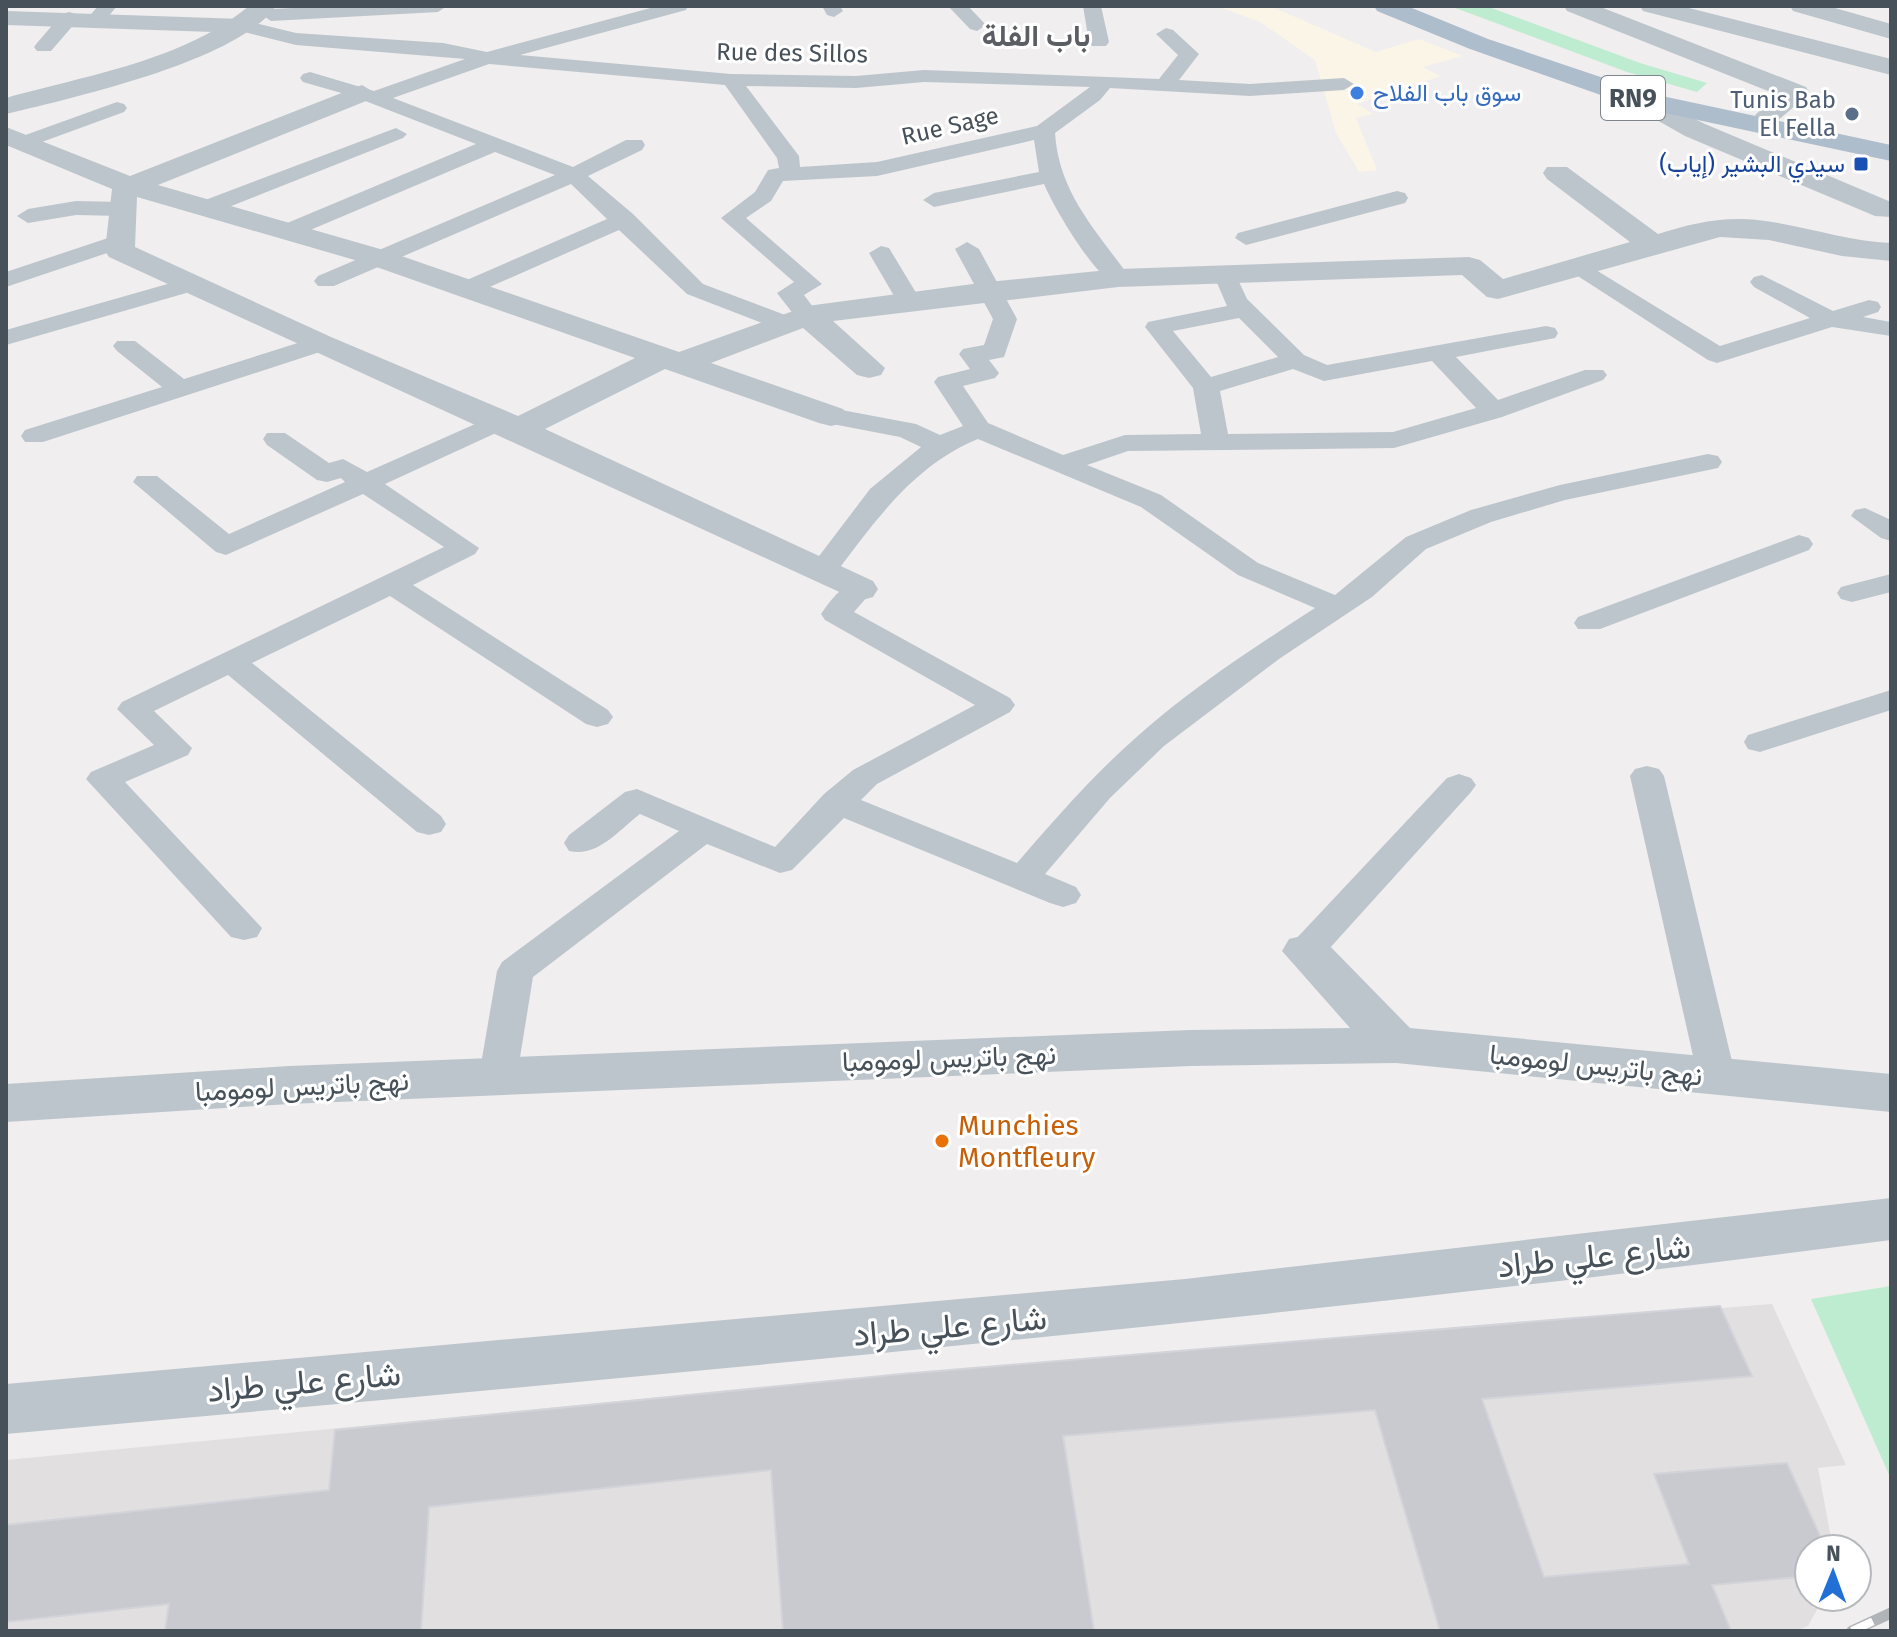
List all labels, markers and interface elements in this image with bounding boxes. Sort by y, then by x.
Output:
district label: باب الفلة [982,18,1090,54]
street label: Rue des Sillos [716,38,868,68]
road number: RN9 [1601,76,1665,120]
place label: سوق باب الفلاح [1373,79,1521,109]
marker: سوق باب الفلاح [1348,84,1366,102]
place label: Tunis Bab El Fella [1730,86,1836,142]
street label: Rue Sage [899,101,1001,151]
marker: Tunis Bab El Fella [1843,105,1861,123]
place label: سيدي البشير (إياب) [1659,150,1845,183]
marker: سيدي البشير (إياب) [1852,155,1870,173]
street label: نهج باتريس لومومبا [1487,1037,1704,1096]
street label: نهج باتريس لومومبا [841,1038,1057,1081]
street label: نهج باتريس لومومبا [194,1064,410,1111]
place label: Munchies Montfleury [958,1109,1095,1174]
marker: Munchies Montfleury [933,1132,951,1150]
street label: شارع علي طراد [1495,1225,1693,1293]
street label: شارع علي طراد [852,1297,1049,1362]
street label: شارع علي طراد [206,1353,403,1418]
north arrow [1793,1533,1873,1613]
text: N [1826,1540,1841,1567]

